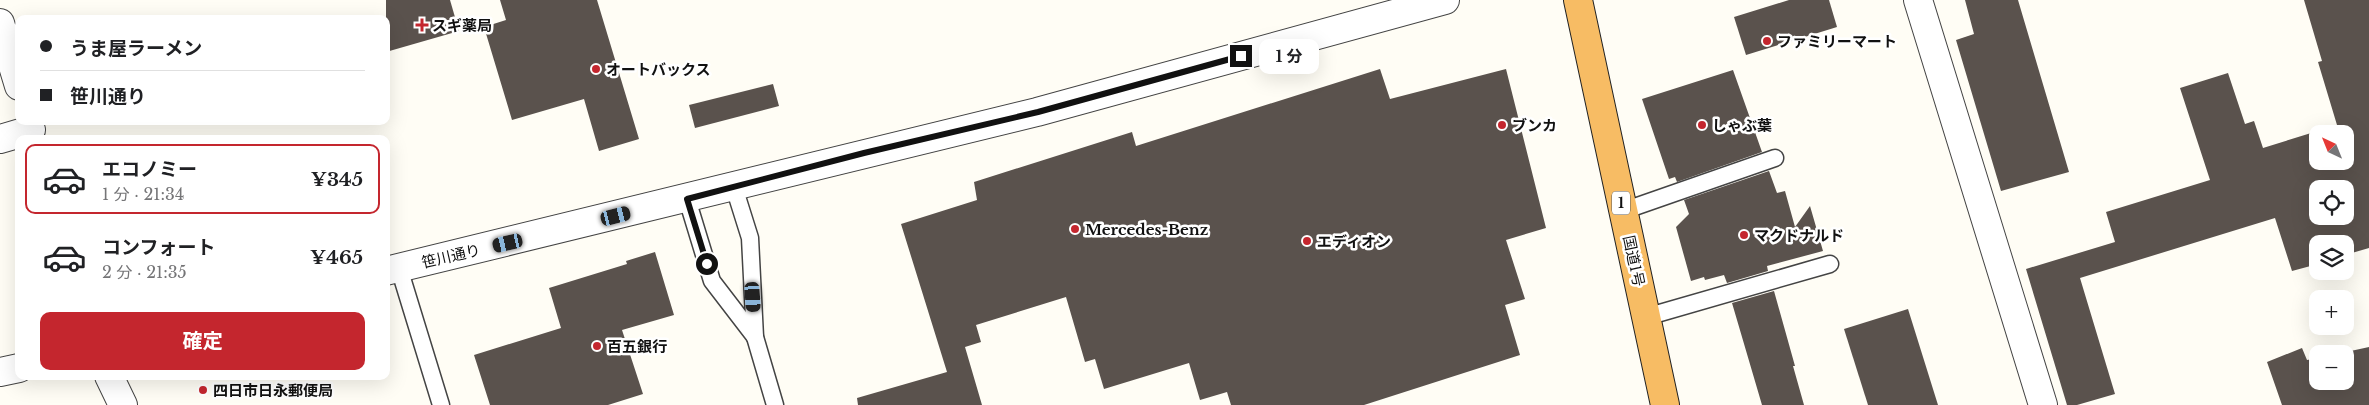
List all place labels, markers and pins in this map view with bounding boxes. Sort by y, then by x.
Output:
place label: スギ薬局 [432,16,492,35]
marker: スギ薬局 [416,19,428,31]
place label: ファミリーマート [1777,32,1897,51]
marker: ファミリーマート [1761,35,1773,47]
place label: オートバックス [606,60,711,79]
marker: オートバックス [590,63,602,75]
place label: ブンカ [1512,116,1557,135]
place label: しゃぶ葉 [1712,116,1772,135]
marker: ブンカ [1496,119,1508,131]
marker: しゃぶ葉 [1696,119,1708,131]
place label: Mercedes-Benz [1085,220,1208,239]
marker: Mercedes-Benz [1069,223,1081,235]
place label: マクドナルド [1754,226,1844,245]
marker: マクドナルド [1738,229,1750,241]
place label: エディオン [1317,232,1391,251]
marker: エディオン [1301,235,1313,247]
place label: 百五銀行 [607,337,667,356]
marker: 百五銀行 [591,340,603,352]
place label: 四日市日永郵便局 [213,381,333,400]
marker: 四日市日永郵便局 [197,384,209,396]

